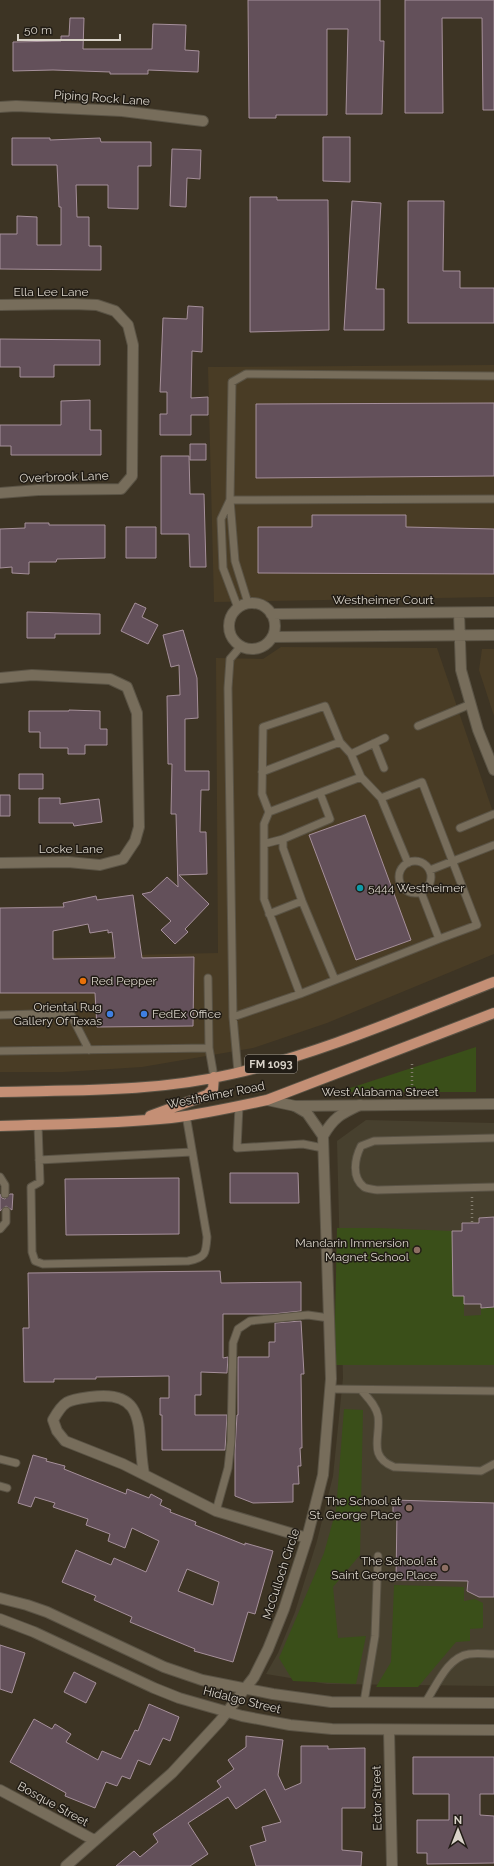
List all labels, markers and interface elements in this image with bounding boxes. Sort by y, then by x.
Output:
scale bar [18,16,120,42]
text: 50 m [24,23,52,37]
street label: Piping Rock Lane [54,88,150,108]
street label: Ella Lee Lane [13,285,89,299]
street label: Overbrook Lane [19,468,109,486]
street label: Westheimer Court [332,593,434,607]
street label: Locke Lane [39,842,103,856]
place label: 5444 Westheimer [368,881,465,895]
marker: 5444 Westheimer [355,883,365,893]
place label: Red Pepper [91,974,157,988]
marker: Red Pepper [78,976,88,986]
place label: Oriental Rug Gallery Of Texas [13,1000,102,1028]
place label: FedEx Office [152,1007,221,1021]
marker: Oriental Rug Gallery Of Texas [105,1009,115,1019]
marker: FedEx Office [139,1009,149,1019]
road number: FM 1093 [245,1055,297,1073]
street label: Westheimer Road [166,1079,266,1111]
street label: West Alabama Street [321,1085,439,1099]
place label: Mandarin Immersion Magnet School [295,1236,410,1264]
marker: Mandarin Immersion Magnet School [412,1245,422,1255]
place label: The School at St. George Place [309,1494,401,1522]
marker: The School at St. George Place [404,1503,414,1513]
street label: McCulloch Circle [260,1527,302,1621]
place label: The School at Saint George Place [331,1554,437,1582]
marker: The School at Saint George Place [440,1563,450,1573]
street label: Hidalgo Street [202,1684,282,1716]
street label: Ector Street [369,1765,385,1831]
street label: Bosque Street [15,1779,91,1829]
north arrow [438,1810,478,1850]
text: N [454,1814,462,1827]

